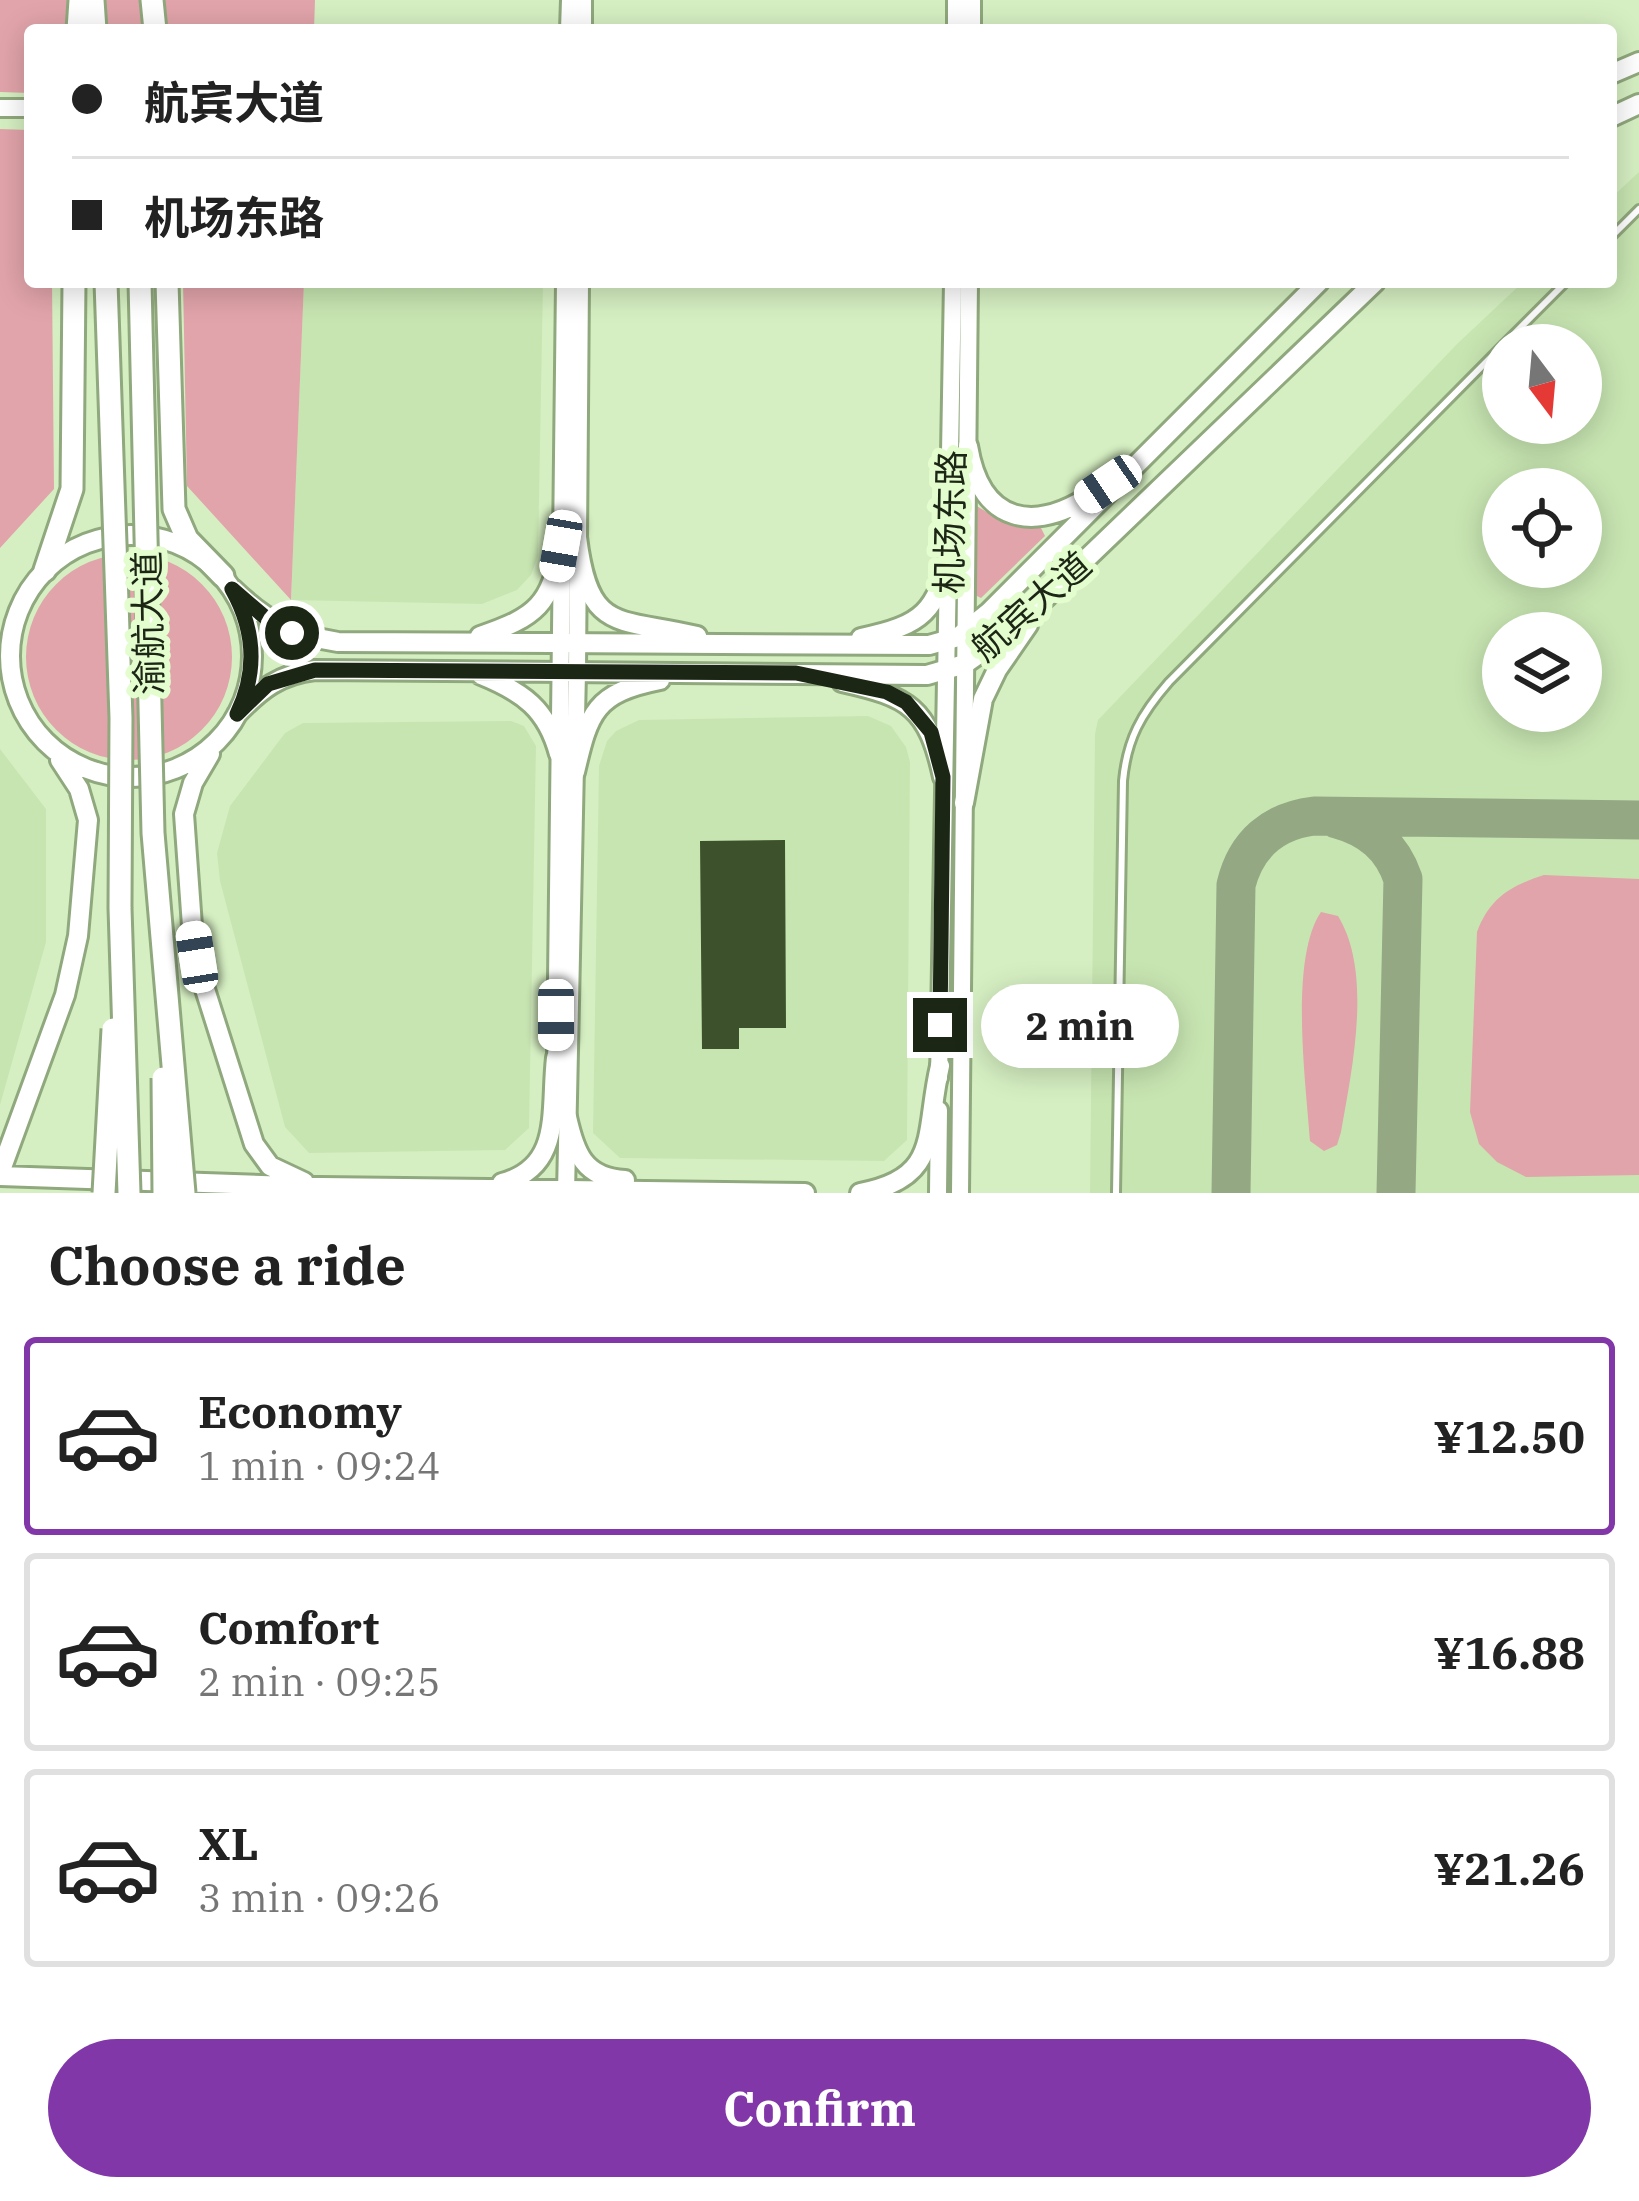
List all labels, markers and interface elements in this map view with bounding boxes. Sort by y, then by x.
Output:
text: 航宾大道 [144,73,324,131]
text: 机场东路 [144,188,324,246]
north arrow [1482,324,1602,444]
map controls [1482,324,1602,732]
car [1068,449,1148,519]
street label: 机场东路 [925,450,974,594]
button: locate [1482,468,1602,588]
car [537,507,585,585]
street label: 航宾大道 [961,541,1100,671]
street label: 渝航大道 [123,551,172,695]
route start [265,606,319,660]
button: layers [1482,612,1602,732]
car [174,919,220,995]
car [538,979,574,1051]
callout: 2 min [982,983,1180,1067]
route end [913,998,967,1052]
text: 2 min [1025,1000,1135,1051]
text: Choose a ride [48,1230,406,1300]
icon: car [54,1382,162,1490]
text: Economy [198,1382,402,1440]
text: ¥12.50 [1434,1407,1585,1465]
text: 1 min · 09:24 [198,1440,440,1491]
icon: car [54,1598,162,1706]
text: Comfort [198,1598,379,1656]
text: ¥16.88 [1434,1623,1585,1681]
text: 2 min · 09:25 [198,1656,440,1707]
icon: car [54,1814,162,1922]
text: XL [198,1814,259,1872]
text: ¥21.26 [1434,1839,1585,1897]
text: 3 min · 09:26 [198,1872,440,1923]
button: Confirm [48,2039,1591,2177]

